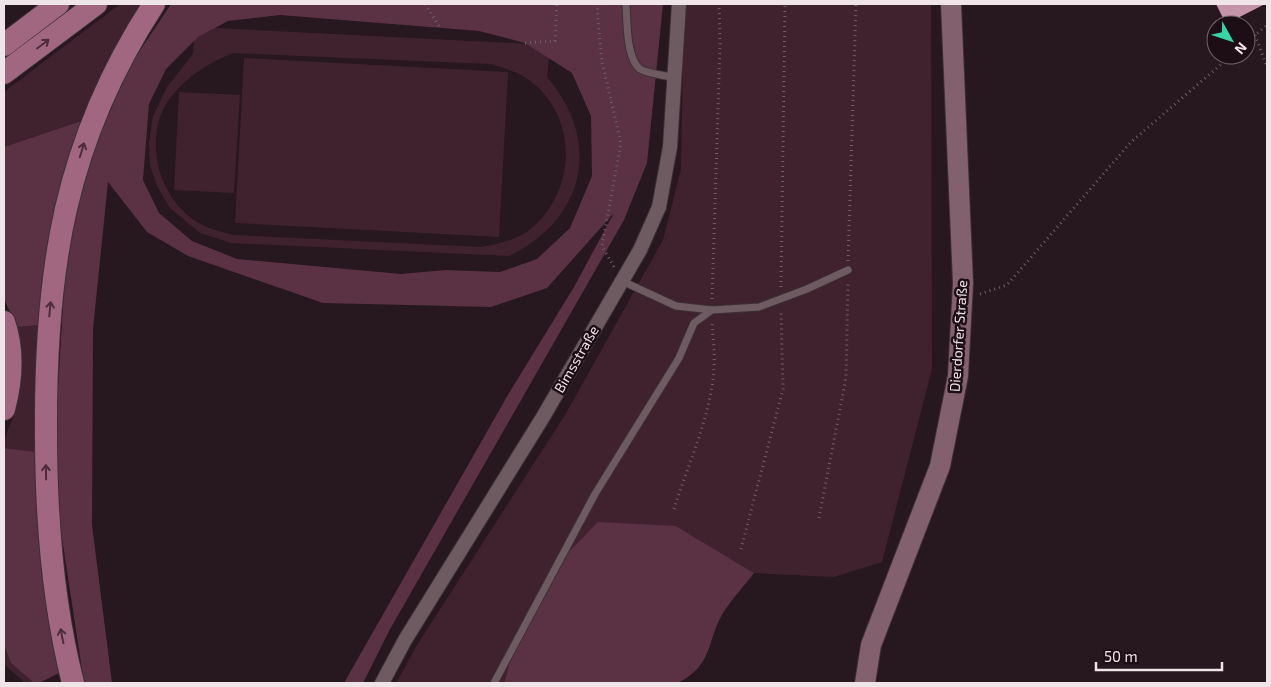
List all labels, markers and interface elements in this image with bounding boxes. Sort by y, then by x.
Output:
north arrow [1206,15,1256,65]
one-way arrow [36,38,49,49]
text: N [1232,39,1251,58]
one-way arrow [77,143,87,159]
street label: Dierdorfer Straße [946,280,970,392]
one-way arrow [45,302,55,318]
street label: Bimsstraße [550,323,602,395]
one-way arrow [41,464,51,480]
one-way arrow [56,628,66,644]
scale bar [1096,640,1222,672]
text: 50 m [1104,647,1138,665]

